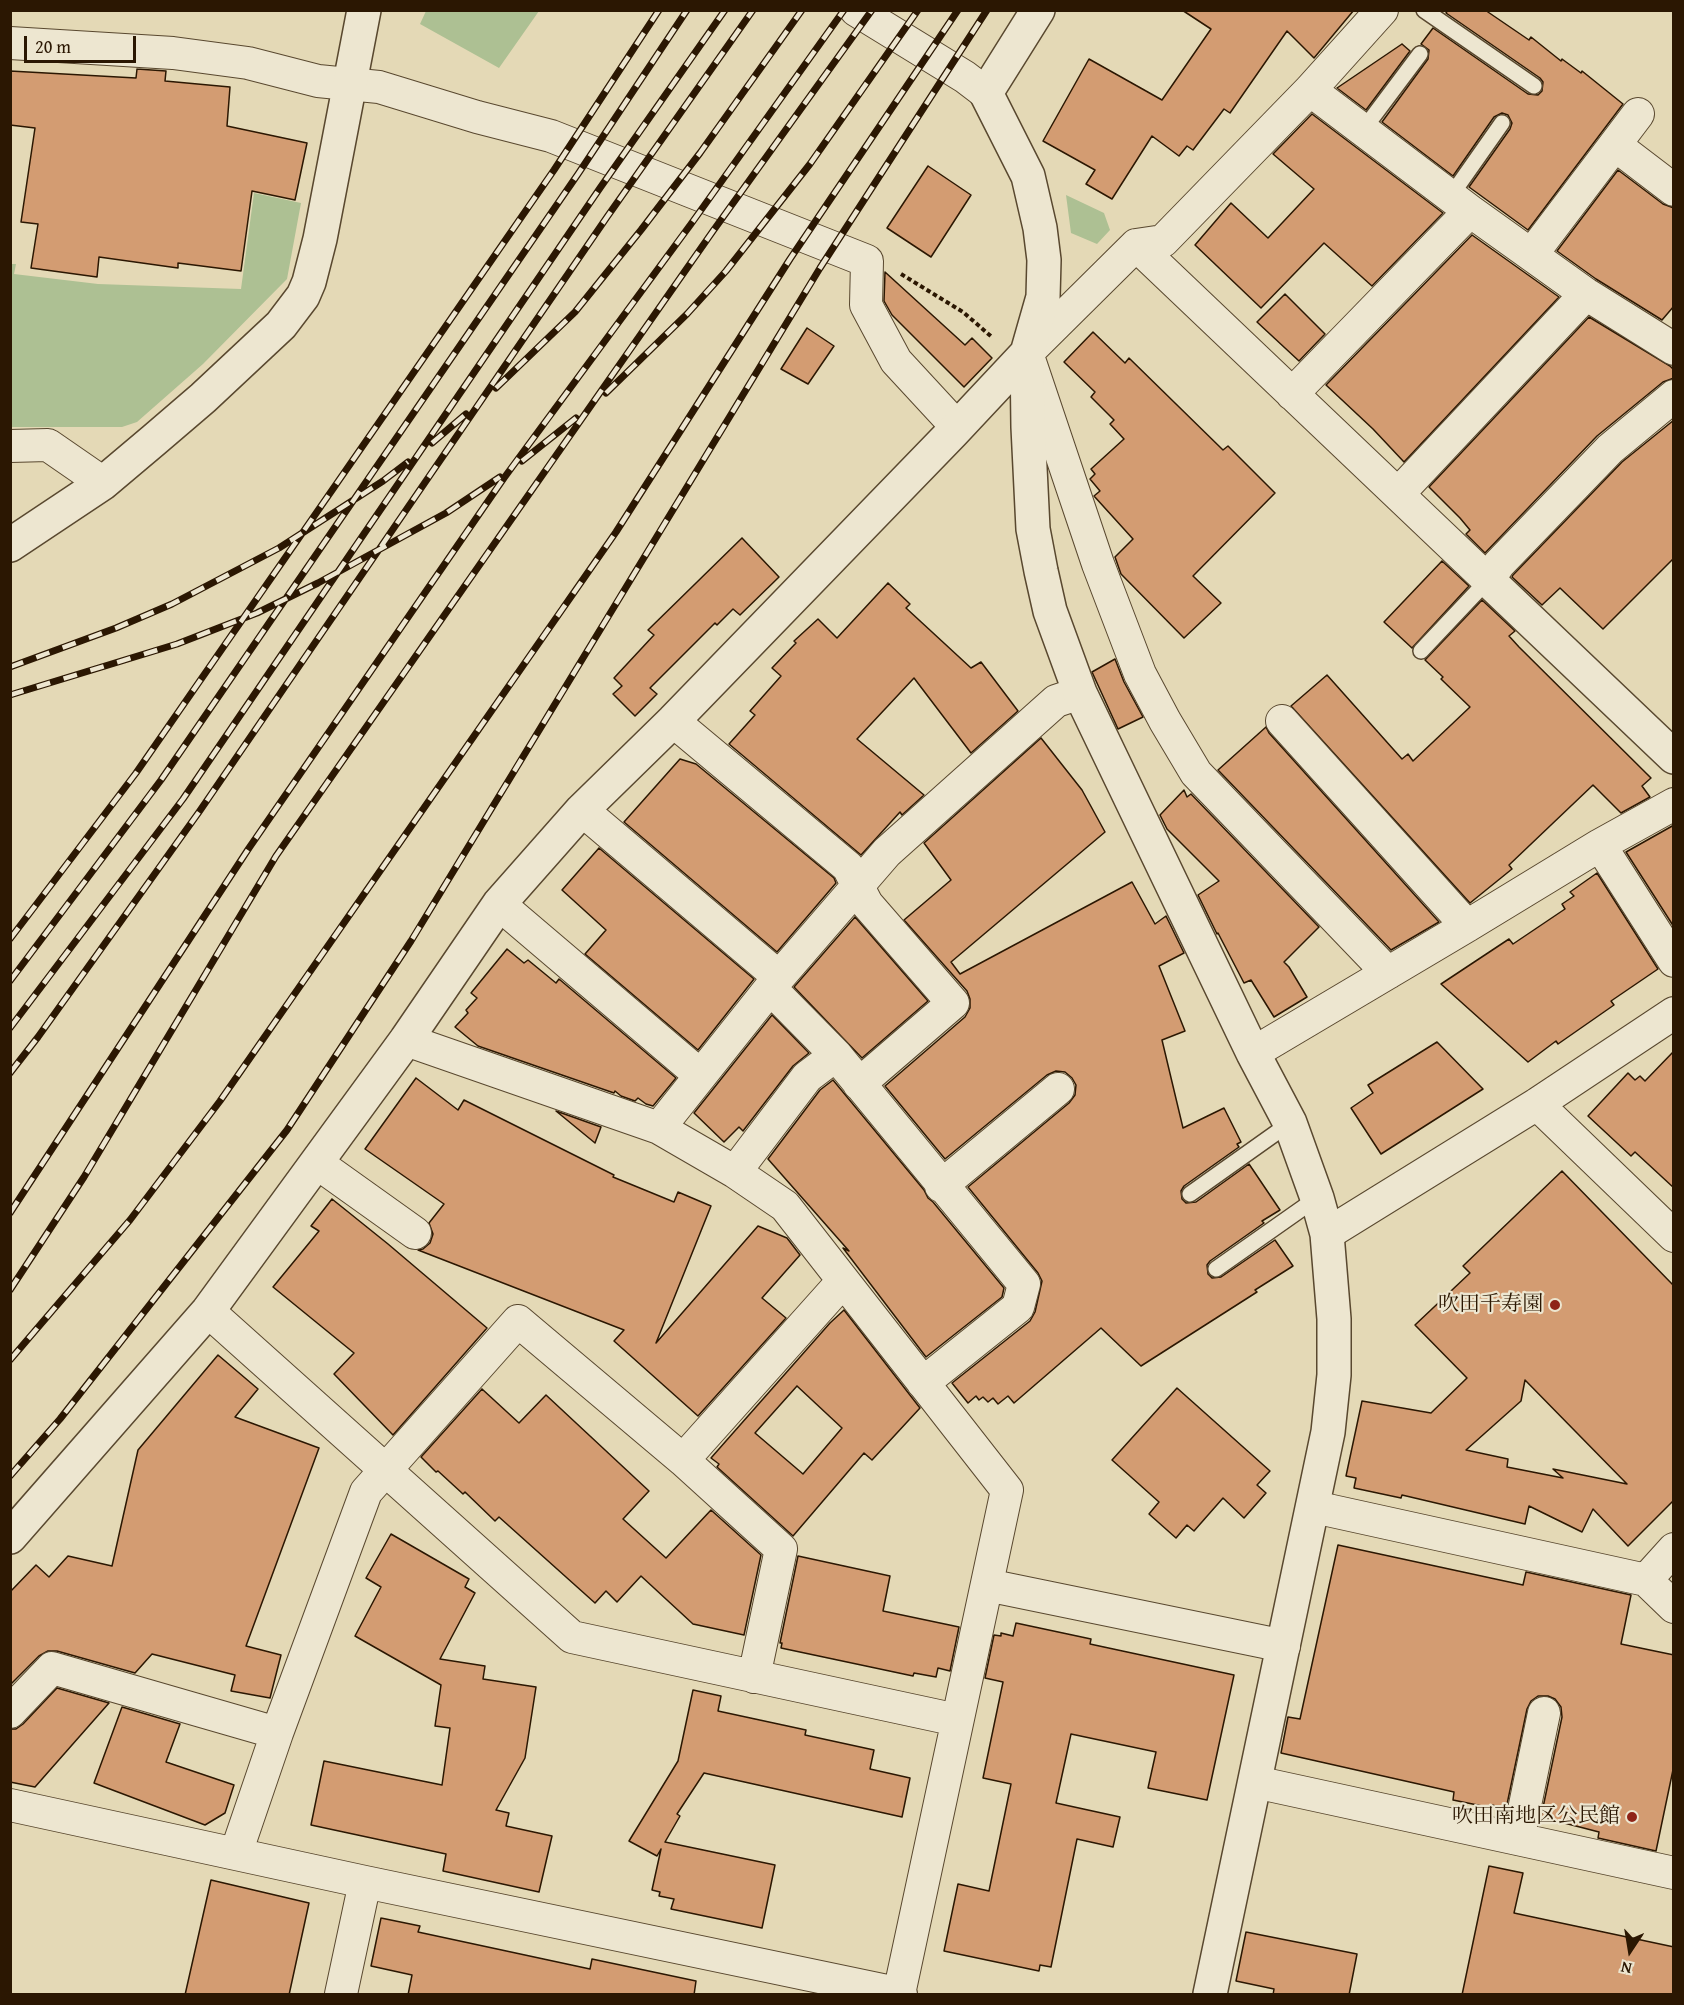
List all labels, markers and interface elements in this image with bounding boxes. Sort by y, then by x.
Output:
scale bar [27,24,140,62]
text: 20 m [35,33,71,60]
place label: 吹田千寿園 [1438,1292,1543,1318]
marker: 吹田千寿園 [1548,1298,1562,1312]
place label: 吹田南地区公民館 [1452,1804,1620,1830]
marker: 吹田南地区公民館 [1625,1810,1639,1824]
north arrow [1600,1921,1660,1981]
text: N [1619,1956,1634,1981]

